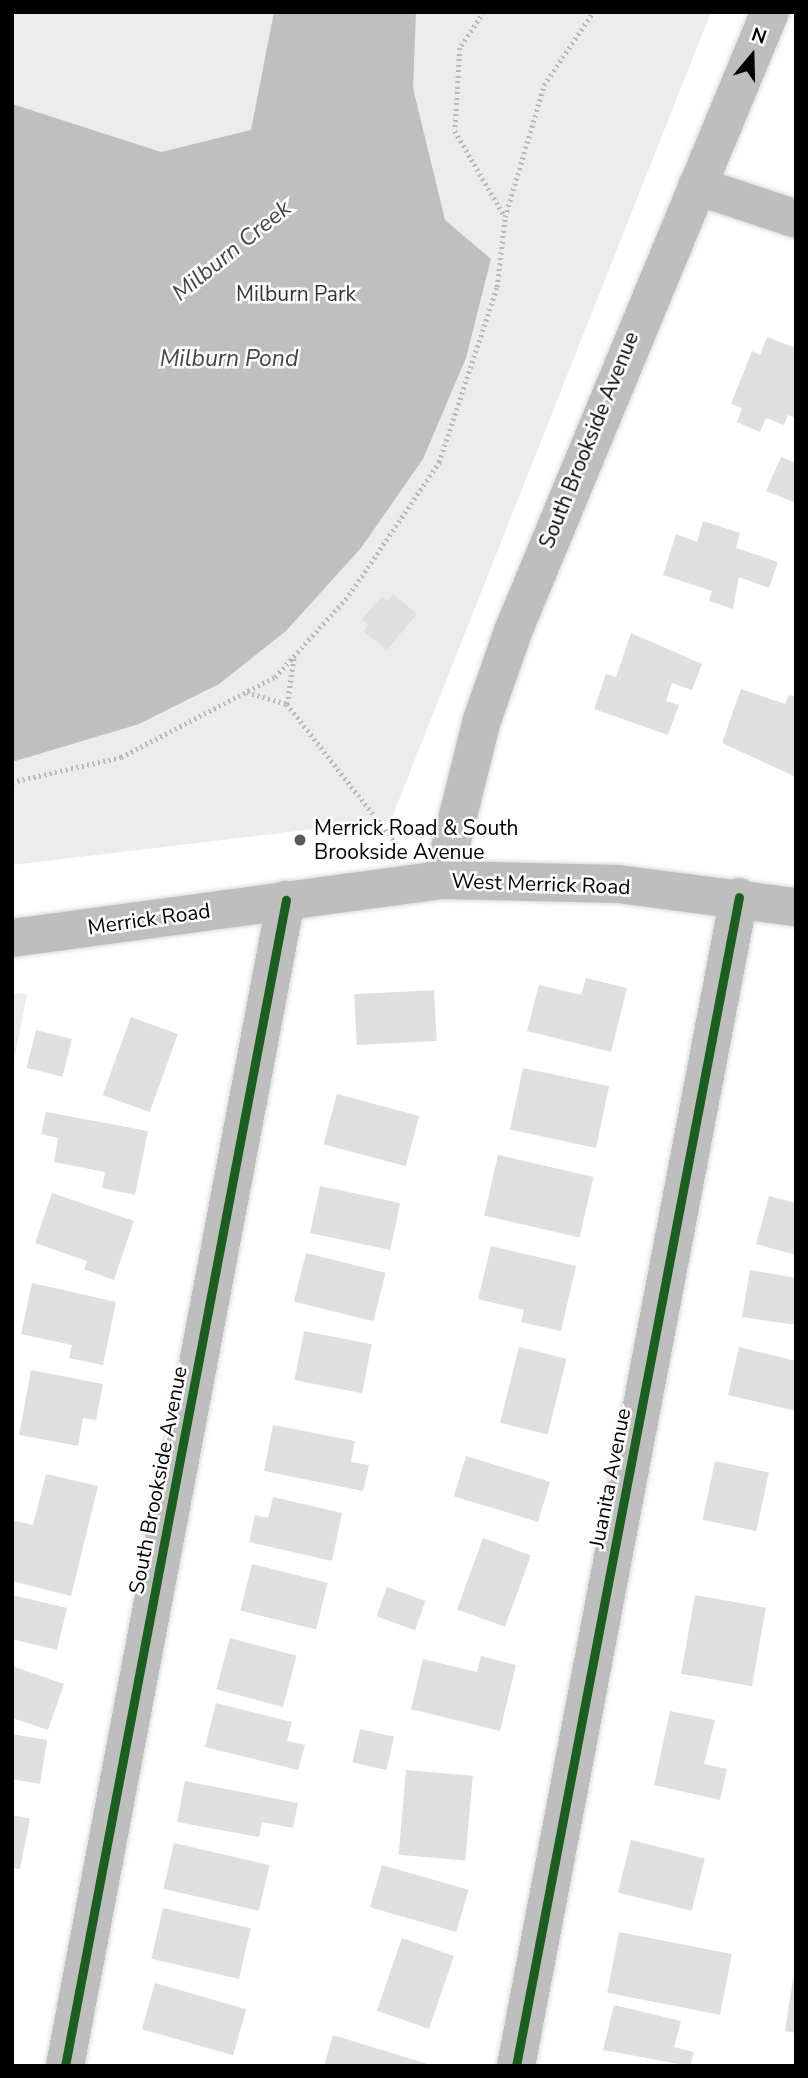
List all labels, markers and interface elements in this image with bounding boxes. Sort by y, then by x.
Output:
north arrow [717,21,787,91]
text: N [748,22,770,51]
water label: Milburn Creek [167,195,297,307]
park label: Milburn Park [236,281,356,307]
street label: South Brookside Avenue [534,328,644,552]
water label: Milburn Pond [160,345,298,373]
place label: Merrick Road & South Brookside Avenue [314,815,519,865]
marker: Merrick Road & South Brookside Avenue [292,832,308,848]
street label: West Merrick Road [451,868,631,900]
street label: Merrick Road [86,898,212,940]
street label: South Brookside Avenue [124,1364,192,1596]
street label: Juanita Avenue [584,1406,636,1550]

